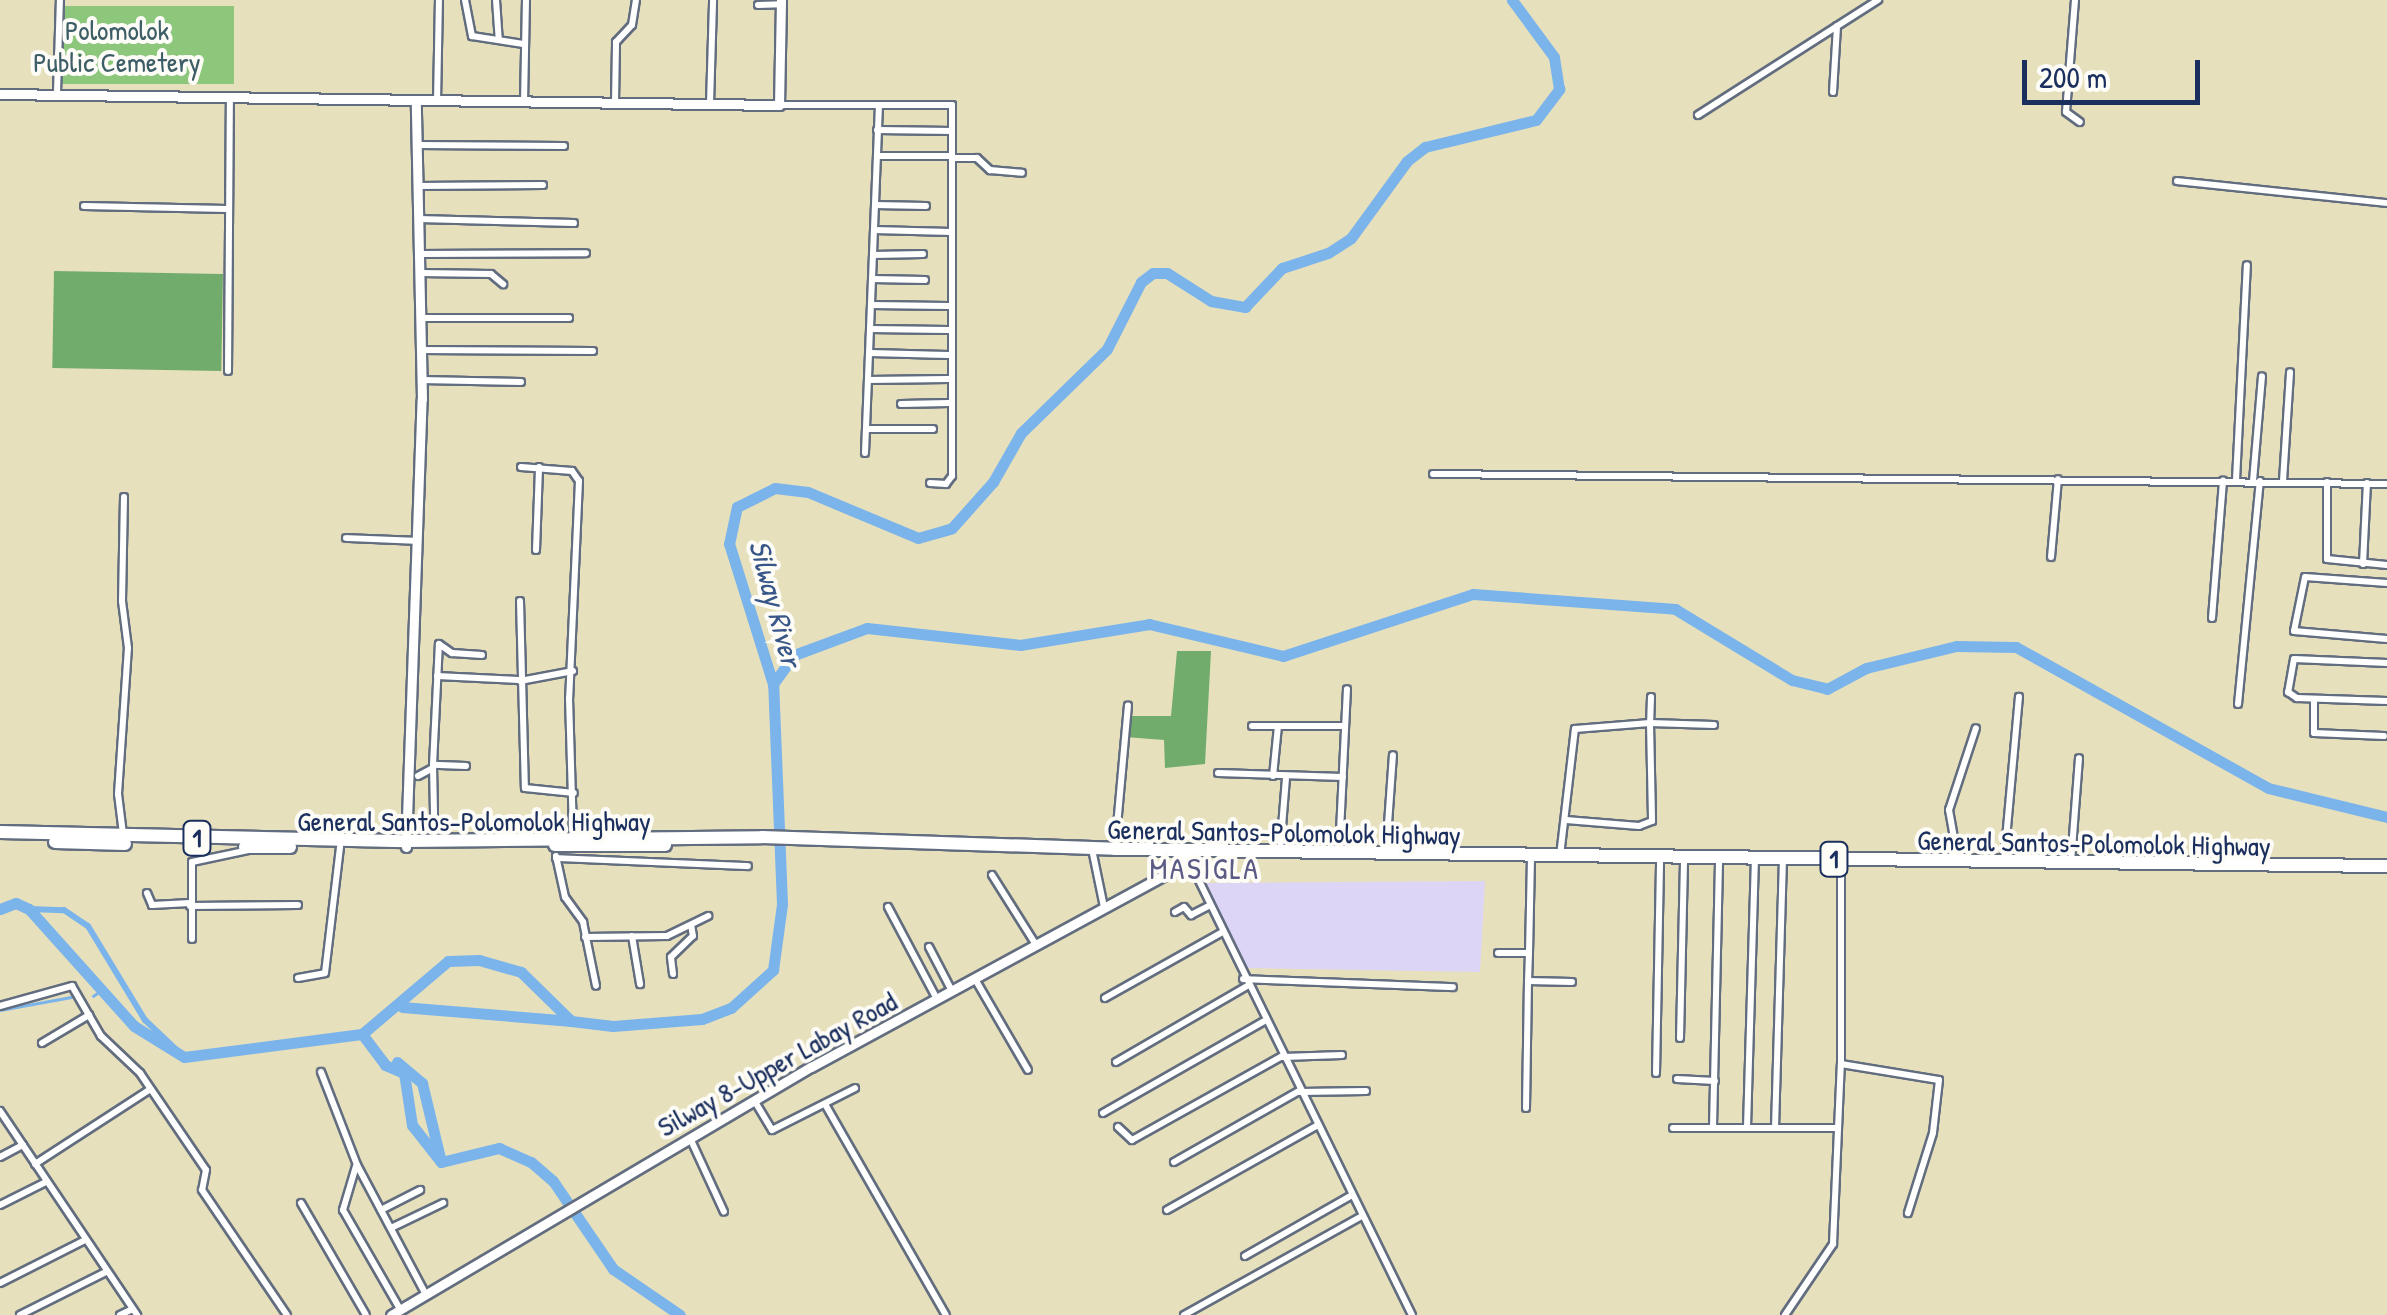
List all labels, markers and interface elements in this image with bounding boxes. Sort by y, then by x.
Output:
park label: Polomolok Public Cemetery [33,13,201,79]
scale bar [2027,40,2204,102]
text: 200 m [2039,57,2107,97]
water label: Silway River [742,536,810,670]
street label: General Santos-Polomolok Highway [297,804,651,838]
street label: General Santos-Polomolok Highway [1107,812,1461,852]
road number: 1 [182,818,212,858]
street label: General Santos-Polomolok Highway [1917,823,2271,863]
road number: 1 [1819,839,1849,879]
district label: MASIGLA [1149,850,1261,886]
street label: Silway 8-Upper Labay Road [652,984,902,1144]

